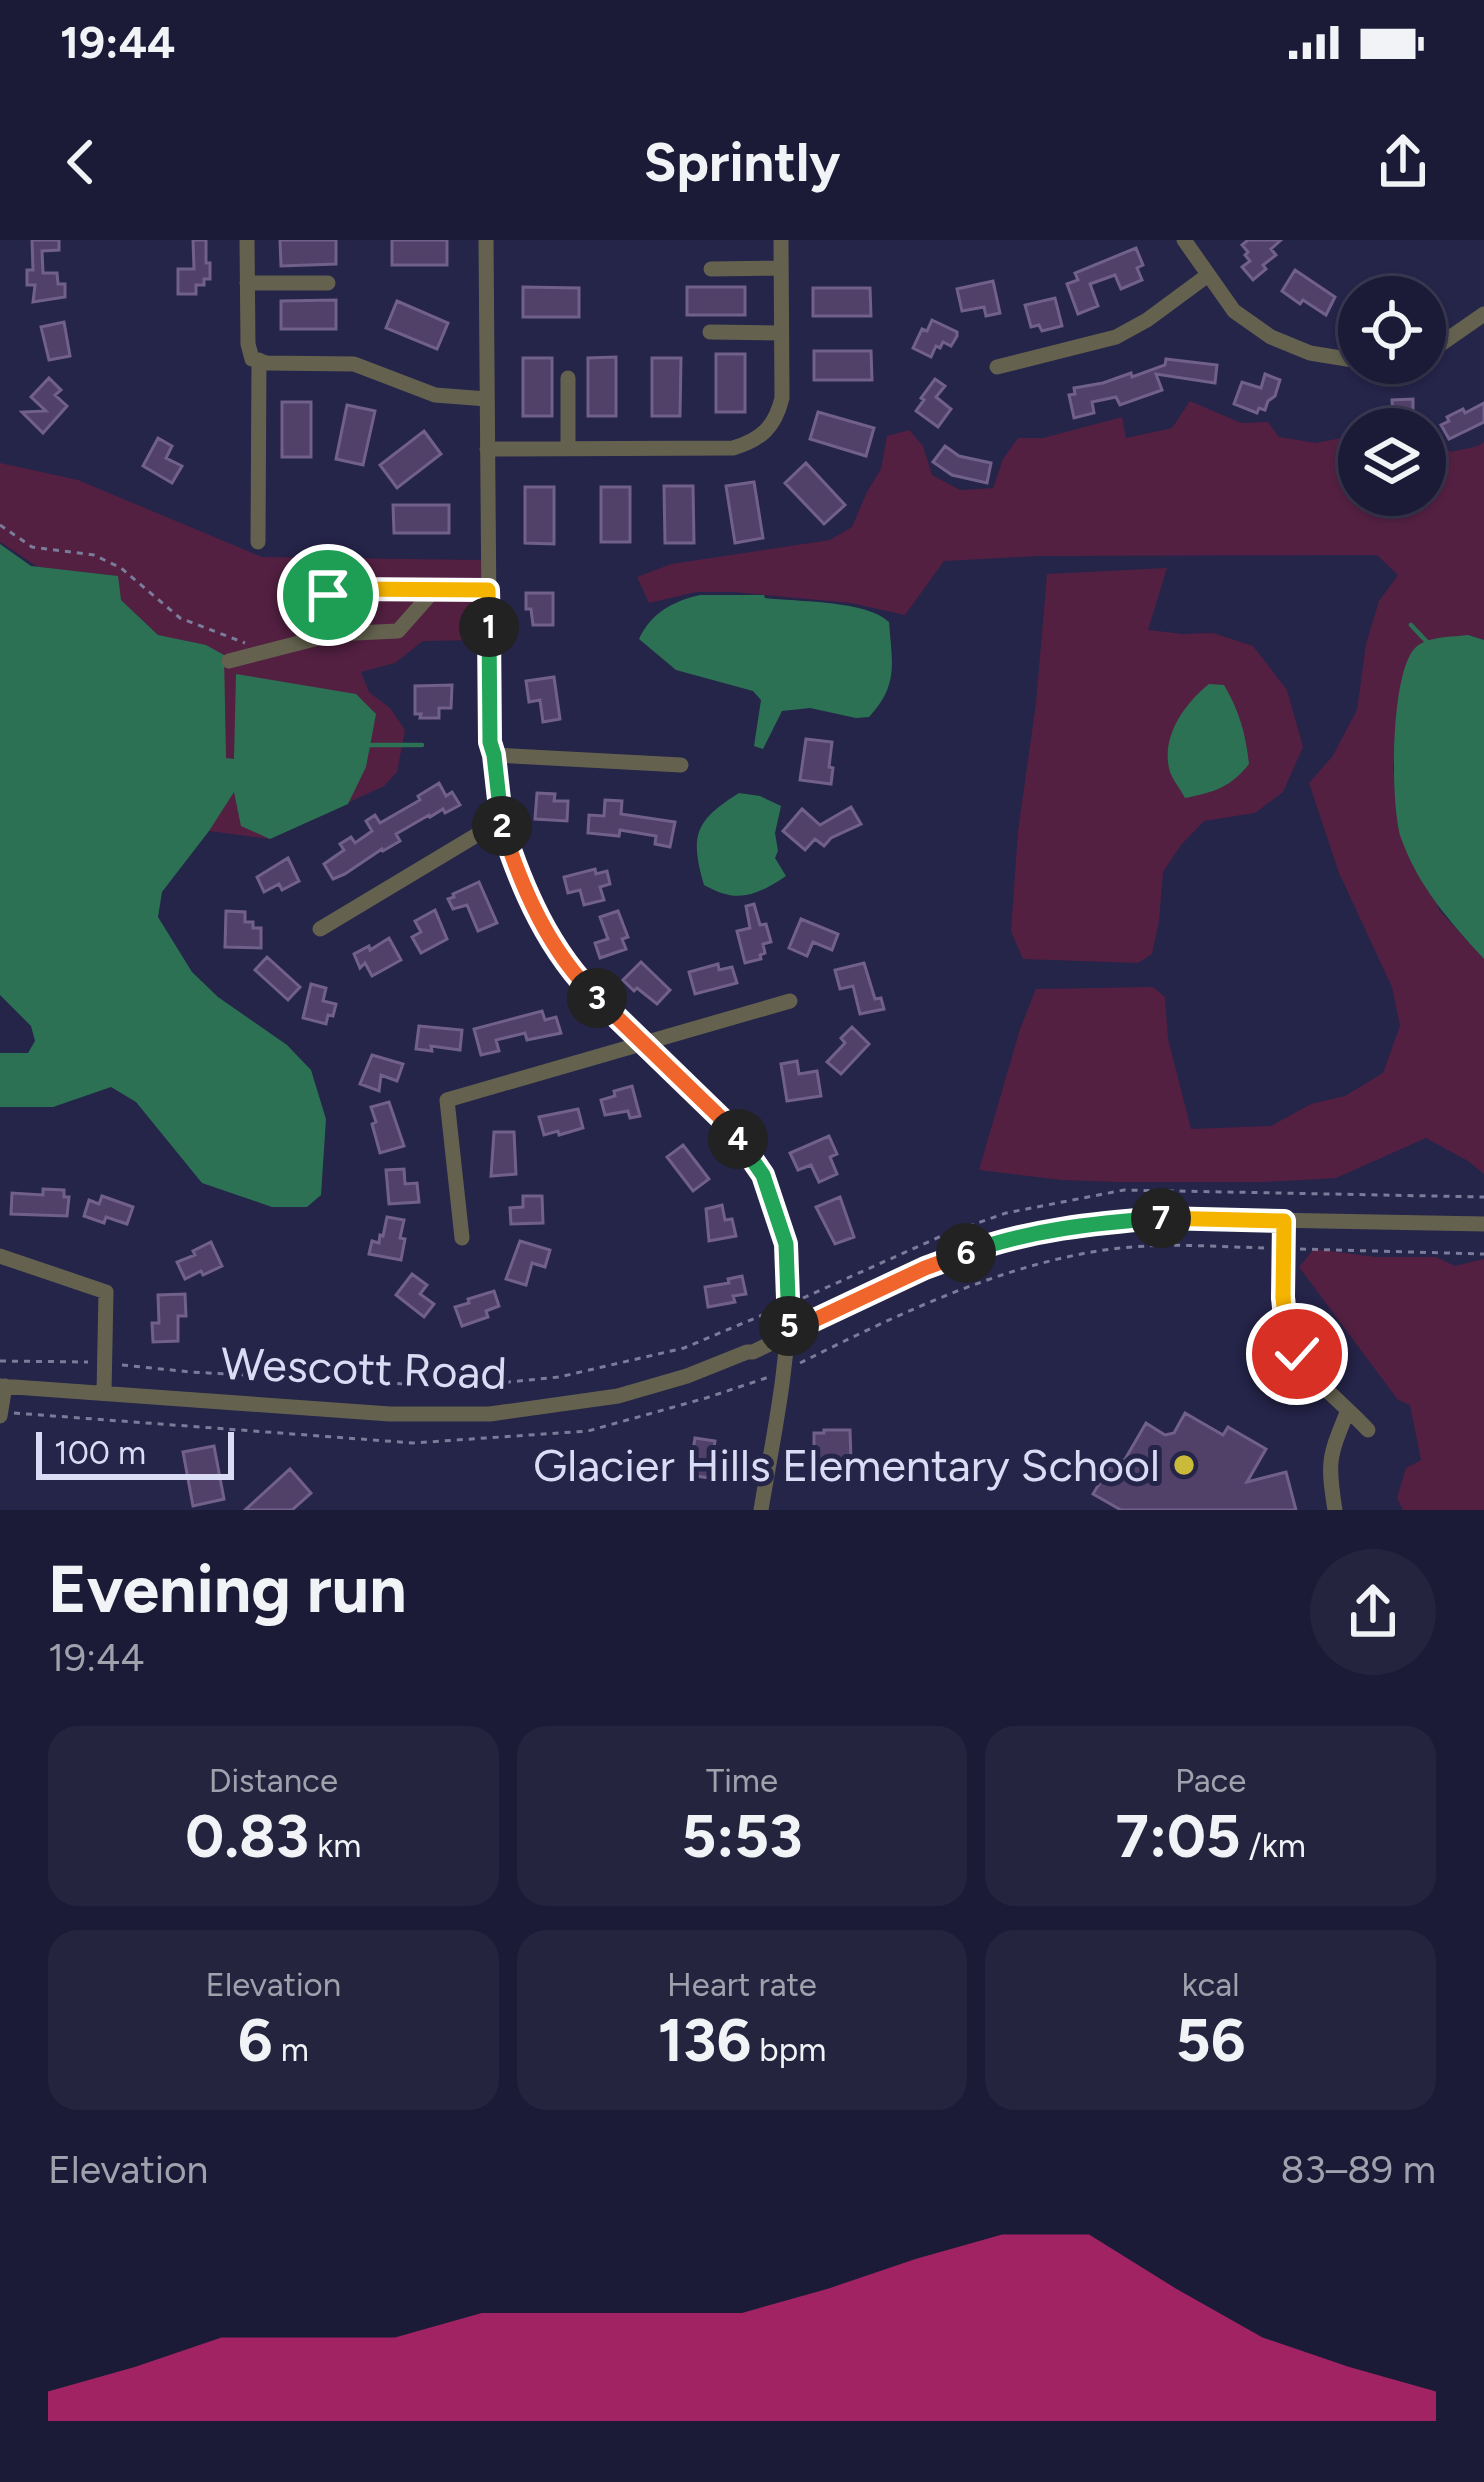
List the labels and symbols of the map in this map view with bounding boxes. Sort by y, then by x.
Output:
pin [277,544,379,646]
pin: 1 [459,597,519,657]
pin: 2 [472,796,532,856]
pin: 3 [567,968,627,1028]
pin: 4 [708,1109,768,1169]
pin: 7 [1131,1188,1191,1248]
pin: 6 [936,1223,996,1283]
pin: 5 [759,1296,819,1356]
pin [1246,1303,1348,1405]
street label: Wescott Road [220,1336,508,1400]
scale bar [36,1426,234,1479]
place label: Glacier Hills Elementary School [533,1438,1160,1492]
marker: Glacier Hills Elementary School [1171,1452,1197,1478]

